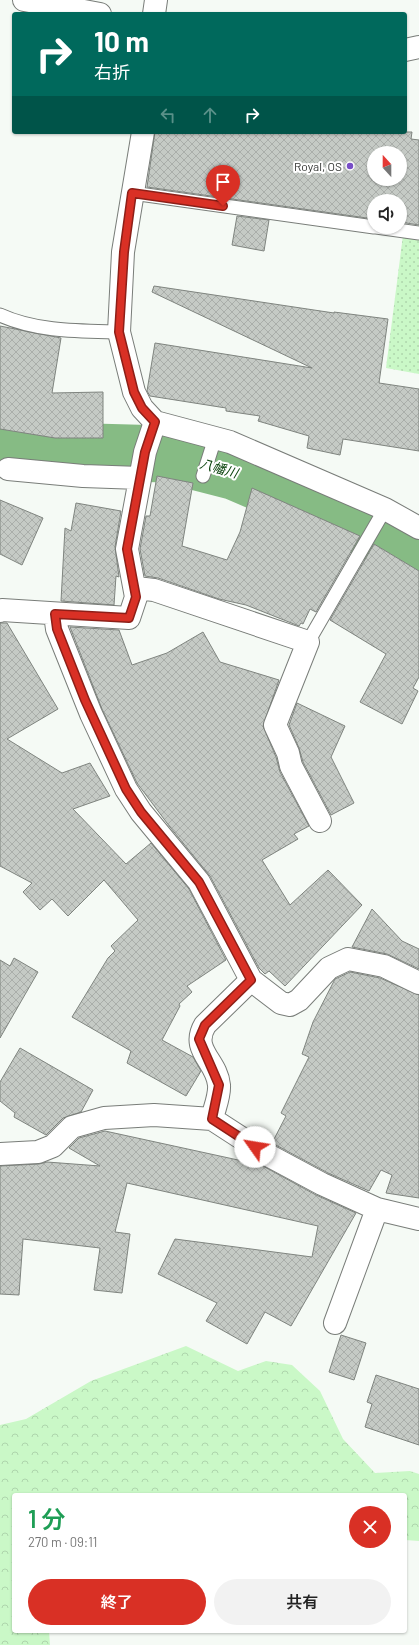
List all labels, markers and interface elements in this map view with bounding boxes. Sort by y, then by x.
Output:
text: 10 m [94,24,149,58]
icon: right [28,28,80,80]
text: 右折 [94,61,130,83]
icon: left [157,104,179,126]
icon: ahead [199,104,221,126]
icon: right [241,104,263,126]
north arrow [367,146,407,186]
map controls [367,146,407,234]
place label: Royal, OS [294,159,342,173]
marker: Royal, OS [345,161,355,171]
pin [206,165,240,206]
icon: arrive [212,171,234,193]
button: sound [367,194,407,234]
water label: 八幡川 [198,455,242,482]
position arrow [234,1126,276,1168]
text: 1 分 [28,1504,65,1533]
button: close [349,1506,391,1548]
text: 270 m · 09:11 [28,1534,97,1550]
button: 終了 [28,1579,206,1625]
button: 共有 [214,1579,391,1625]

